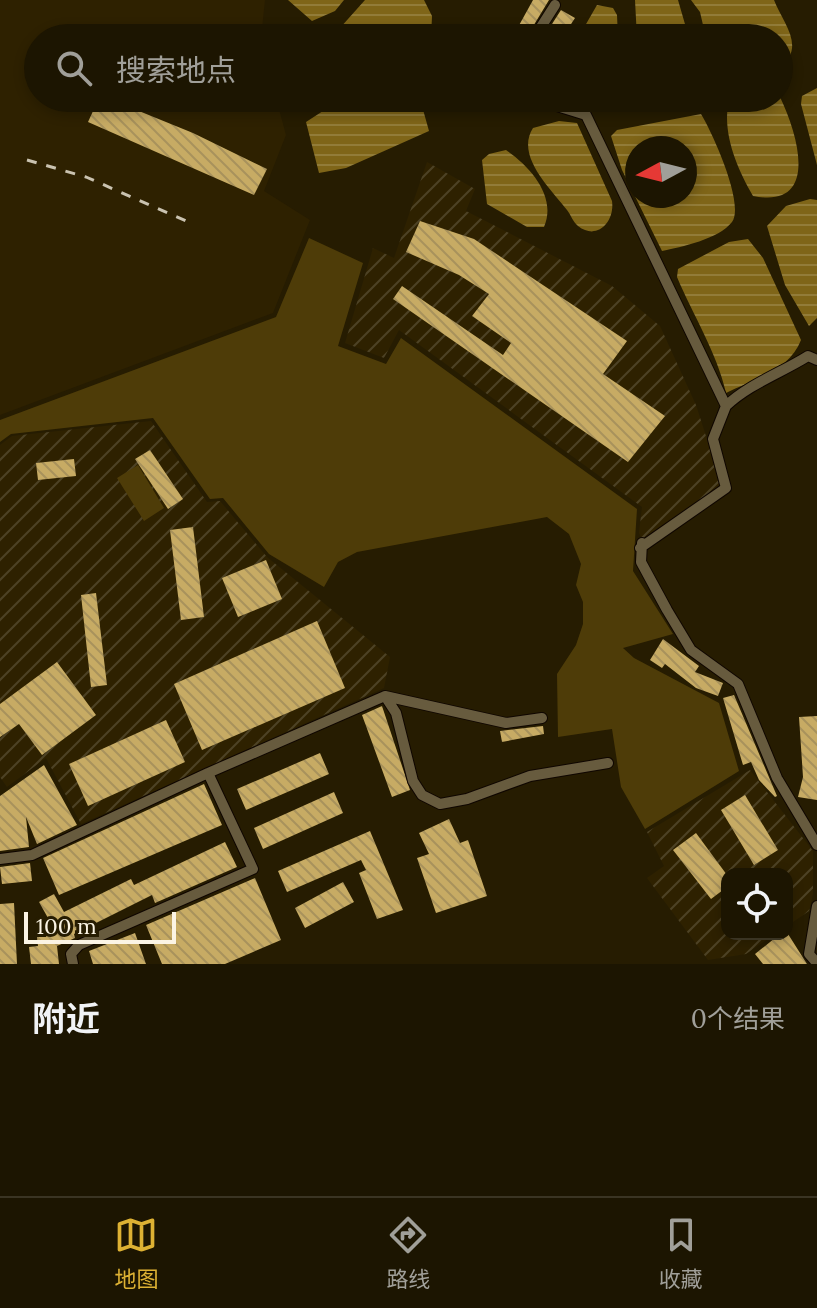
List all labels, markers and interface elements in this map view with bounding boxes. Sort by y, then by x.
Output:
search box [24,24,793,112]
icon: search [52,46,96,90]
text: 搜索地点 [116,51,236,89]
north arrow [625,136,697,208]
map controls [721,868,793,940]
button: locate [721,868,793,940]
scale bar [24,908,176,944]
text: 100 m [36,912,97,940]
text: 附近 [32,997,100,1040]
text: 0个结果 [691,1002,785,1035]
tab: 地图 [114,1213,158,1293]
tab: 路线 [386,1213,431,1293]
tab: 收藏 [659,1213,703,1293]

